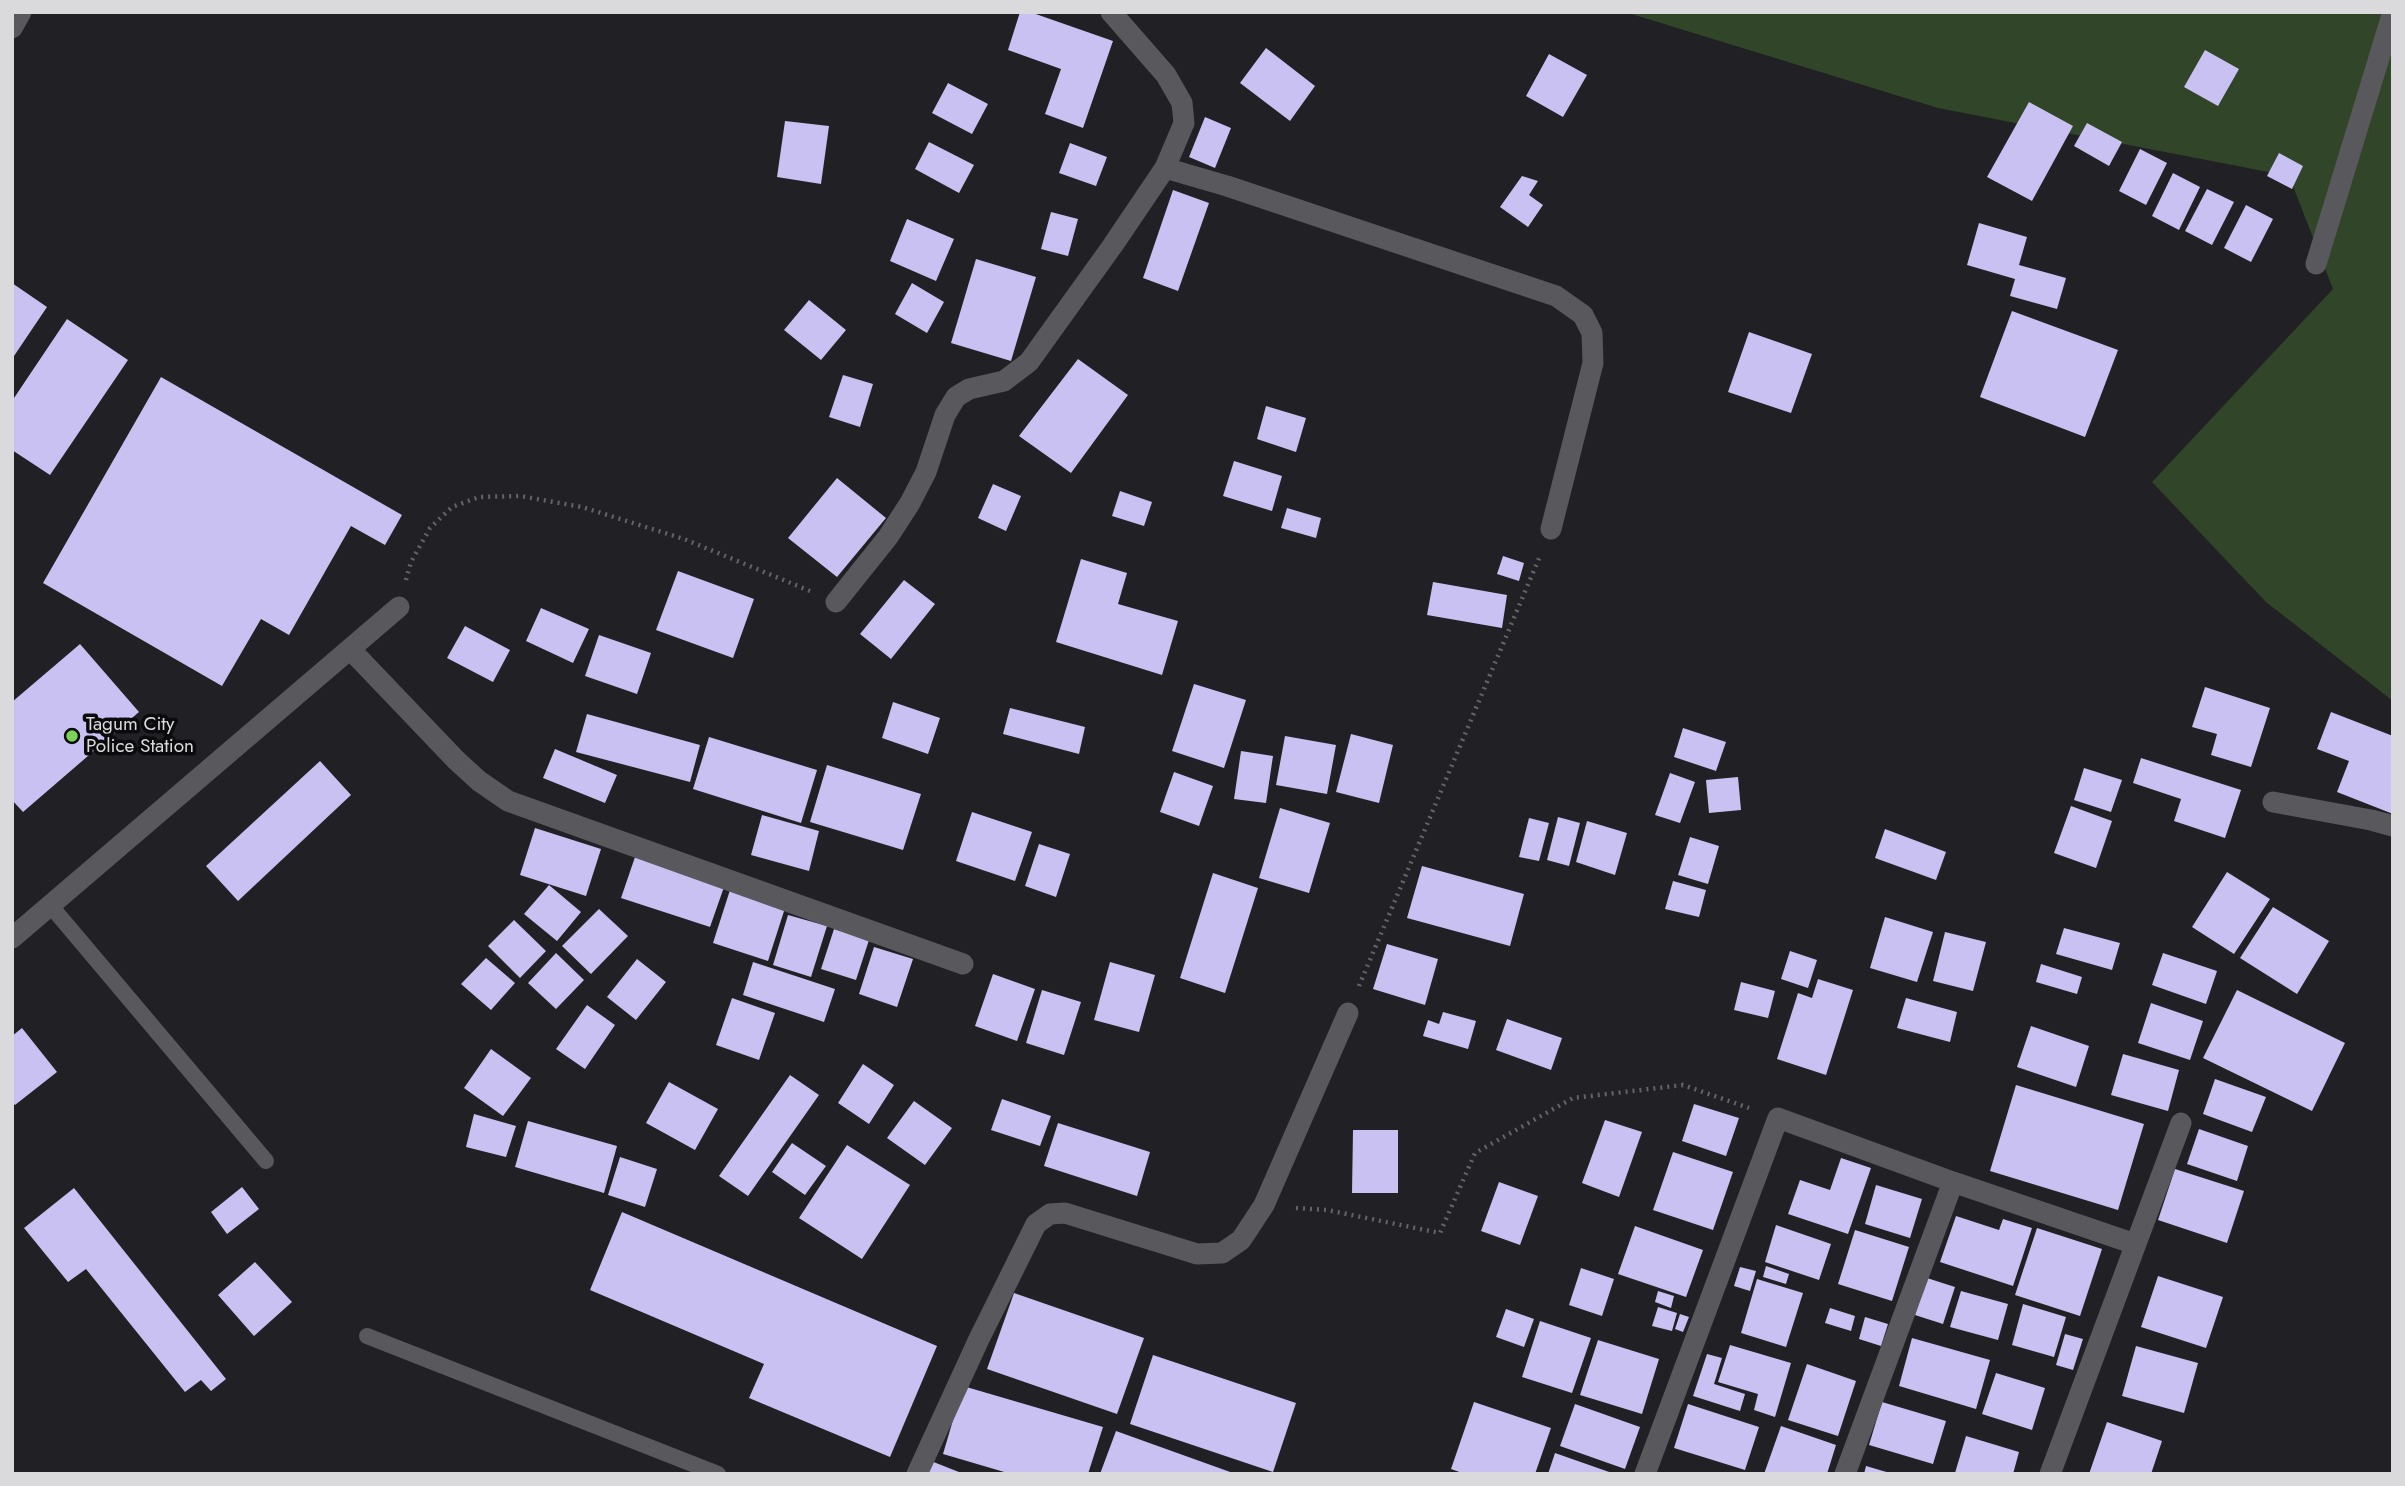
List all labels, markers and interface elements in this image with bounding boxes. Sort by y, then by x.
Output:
place label: Tagum City Police Station [86,714,194,758]
marker: Tagum City Police Station [64,728,80,744]

